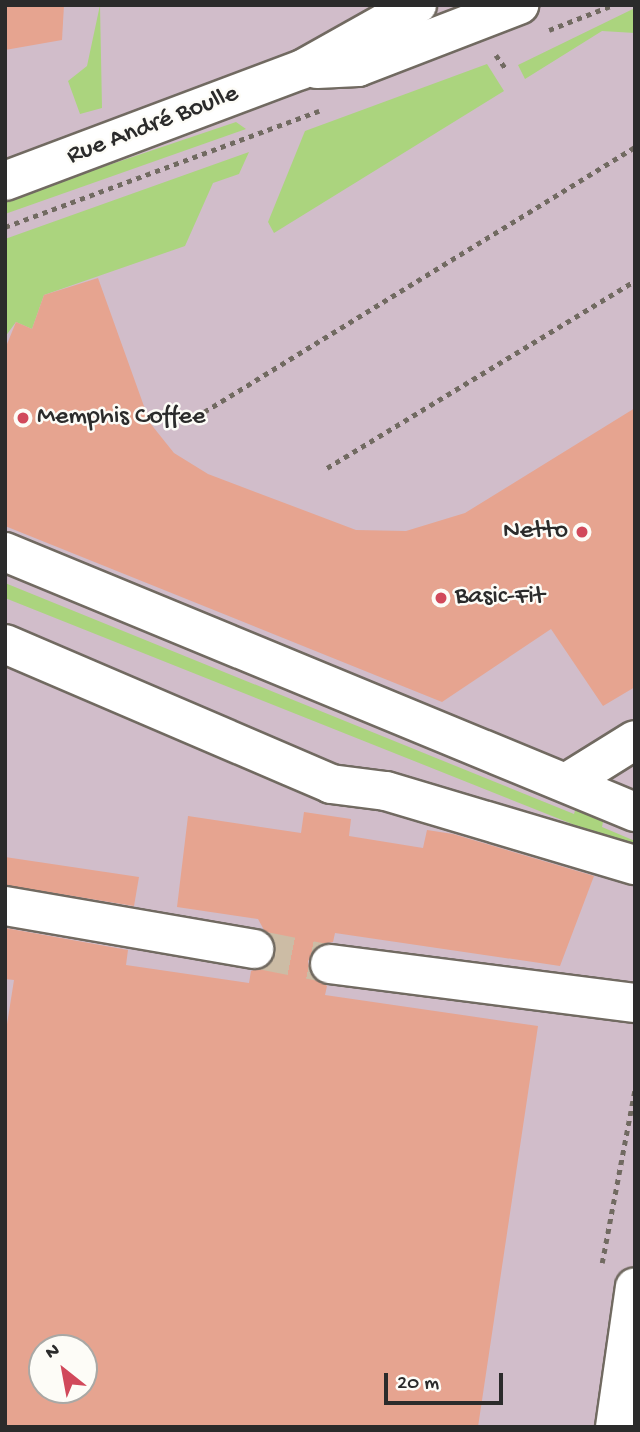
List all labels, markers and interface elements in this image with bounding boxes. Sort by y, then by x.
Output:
street label: Rue André Boulle [63,79,243,173]
place label: Memphis Coffee [37,402,205,434]
marker: Memphis Coffee [15,410,31,426]
place label: Netto [503,516,568,548]
marker: Netto [574,524,590,540]
place label: Basic-Fit [455,582,545,614]
marker: Basic-Fit [433,590,449,606]
north arrow [28,1334,98,1404]
text: N [42,1339,64,1365]
scale bar [388,1358,507,1402]
text: 20 m [397,1372,439,1397]

